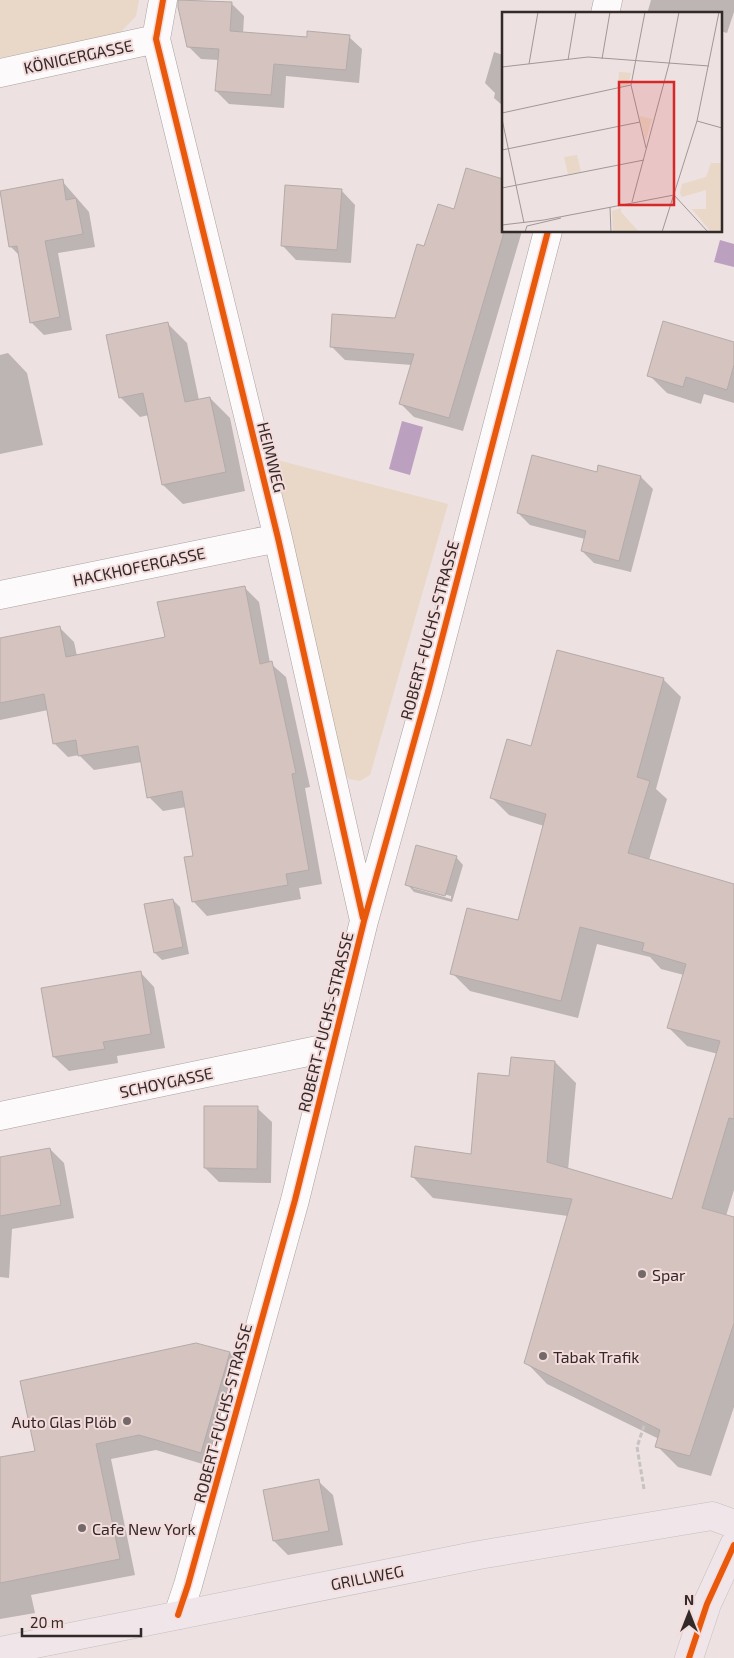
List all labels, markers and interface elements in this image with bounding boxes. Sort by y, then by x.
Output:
inset map [502,12,722,232]
street label: KÖNIGERGASSE [22,35,134,77]
street label: HEIMWEG [254,420,290,494]
street label: ROBERT-FUCHS-STRASSE [396,538,462,722]
street label: HACKHOFERGASSE [71,543,207,589]
street label: ROBERT-FUCHS-STRASSE [293,930,357,1114]
street label: SCHOYGASSE [118,1063,214,1101]
place label: Spar [652,1265,686,1284]
marker: Spar [636,1268,648,1280]
street label: ROBERT-FUCHS-STRASSE [189,1321,255,1505]
place label: Tabak Trafik [553,1347,640,1366]
marker: Tabak Trafik [537,1350,549,1362]
place label: Auto Glas Plöb [11,1412,117,1431]
marker: Auto Glas Plöb [121,1415,133,1427]
place label: Cafe New York [92,1519,196,1538]
marker: Cafe New York [76,1522,88,1534]
street label: GRILLWEG [329,1561,405,1593]
north arrow [664,1588,714,1638]
text: N [684,1591,694,1608]
scale bar [22,1606,141,1638]
text: 20 m [30,1613,64,1631]

